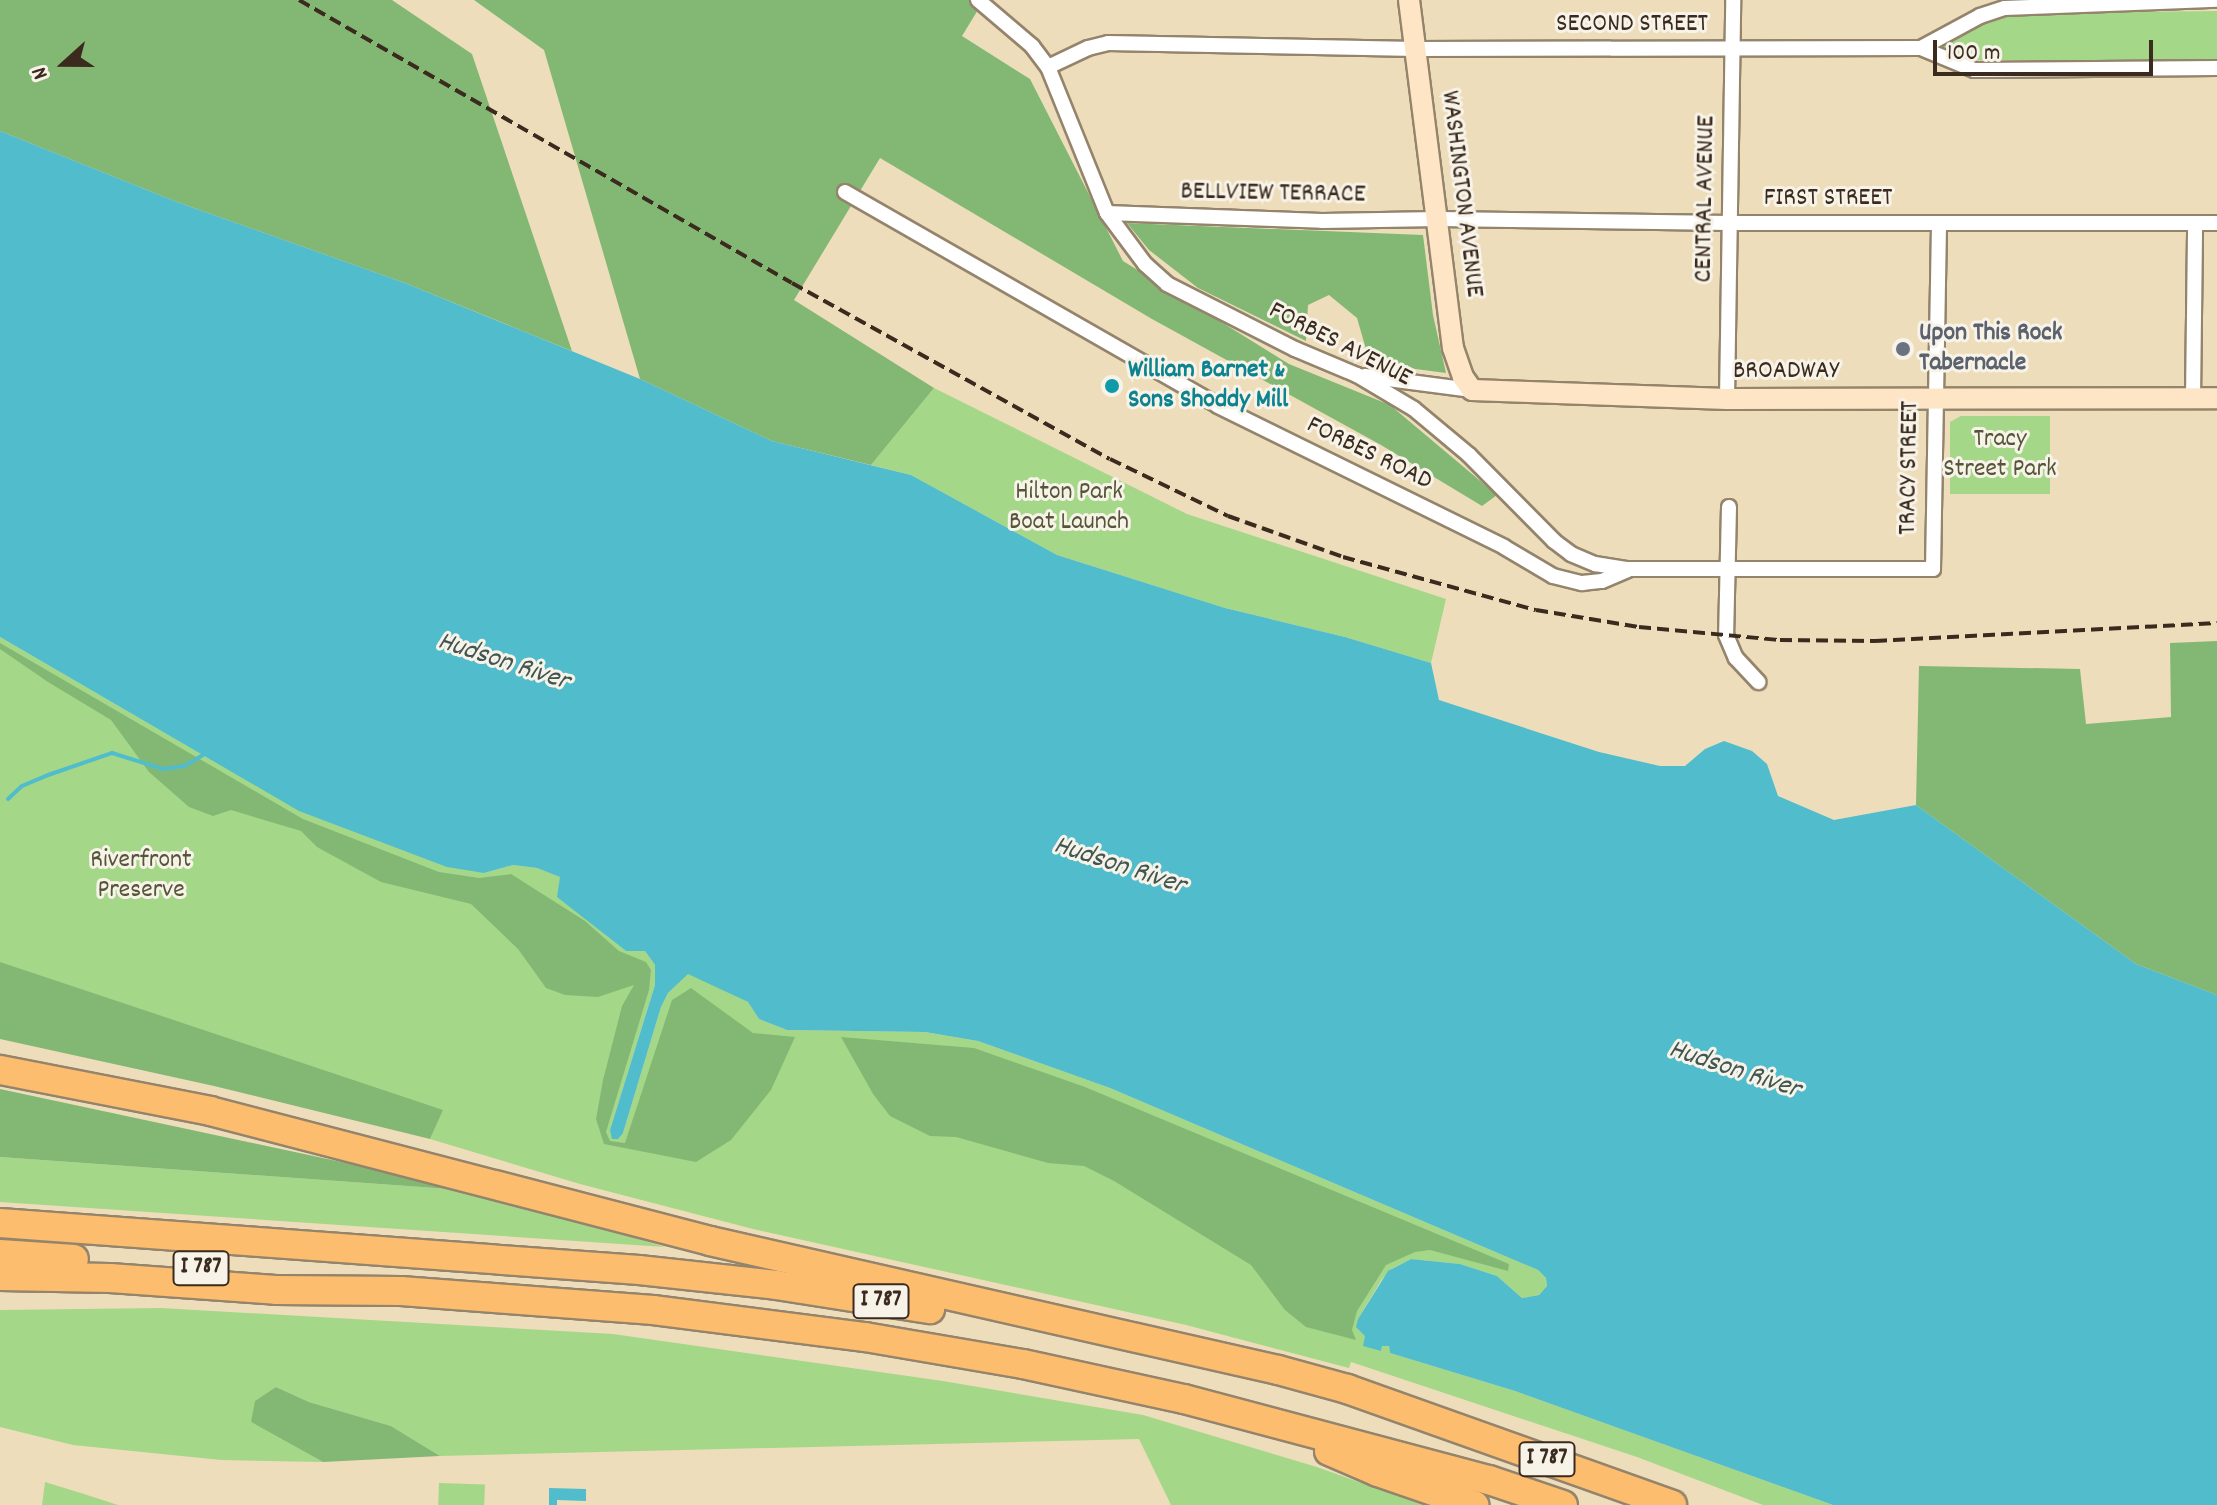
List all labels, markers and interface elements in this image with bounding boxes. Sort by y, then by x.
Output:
street label: SECOND STREET [1556,9,1708,41]
north arrow [24,24,104,104]
scale bar [1937,24,2157,74]
text: 100 m [1947,37,2000,71]
text: N [25,62,58,83]
street label: WASHINGTON AVENUE [1433,89,1489,299]
street label: CENTRAL AVENUE [1689,115,1723,283]
street label: BELLVIEW TERRACE [1180,177,1366,211]
street label: FIRST STREET [1764,183,1892,215]
street label: FORBES AVENUE [1263,296,1417,394]
place label: Upon This Rock Tabernacle [1919,318,2062,380]
marker: Upon This Rock Tabernacle [1894,340,1912,358]
place label: William Barnet & Sons Shoddy Mill [1128,355,1288,416]
street label: BROADWAY [1733,356,1839,388]
marker: William Barnet & Sons Shoddy Mill [1103,377,1121,395]
street label: TRACY STREET [1893,401,1927,535]
street label: FORBES ROAD [1301,410,1437,498]
park label: Tracy Street Park [1943,424,2057,486]
park label: Hilton Park Boat Launch [1009,477,1129,538]
water label: Hudson River [433,626,573,700]
water label: Hudson River [1049,830,1189,904]
park label: Riverfront Preserve [90,845,192,906]
water label: Hudson River [1664,1034,1804,1108]
road number: I 787 [171,1248,231,1288]
road number: I 787 [851,1281,911,1321]
road number: I 787 [1517,1439,1577,1479]

